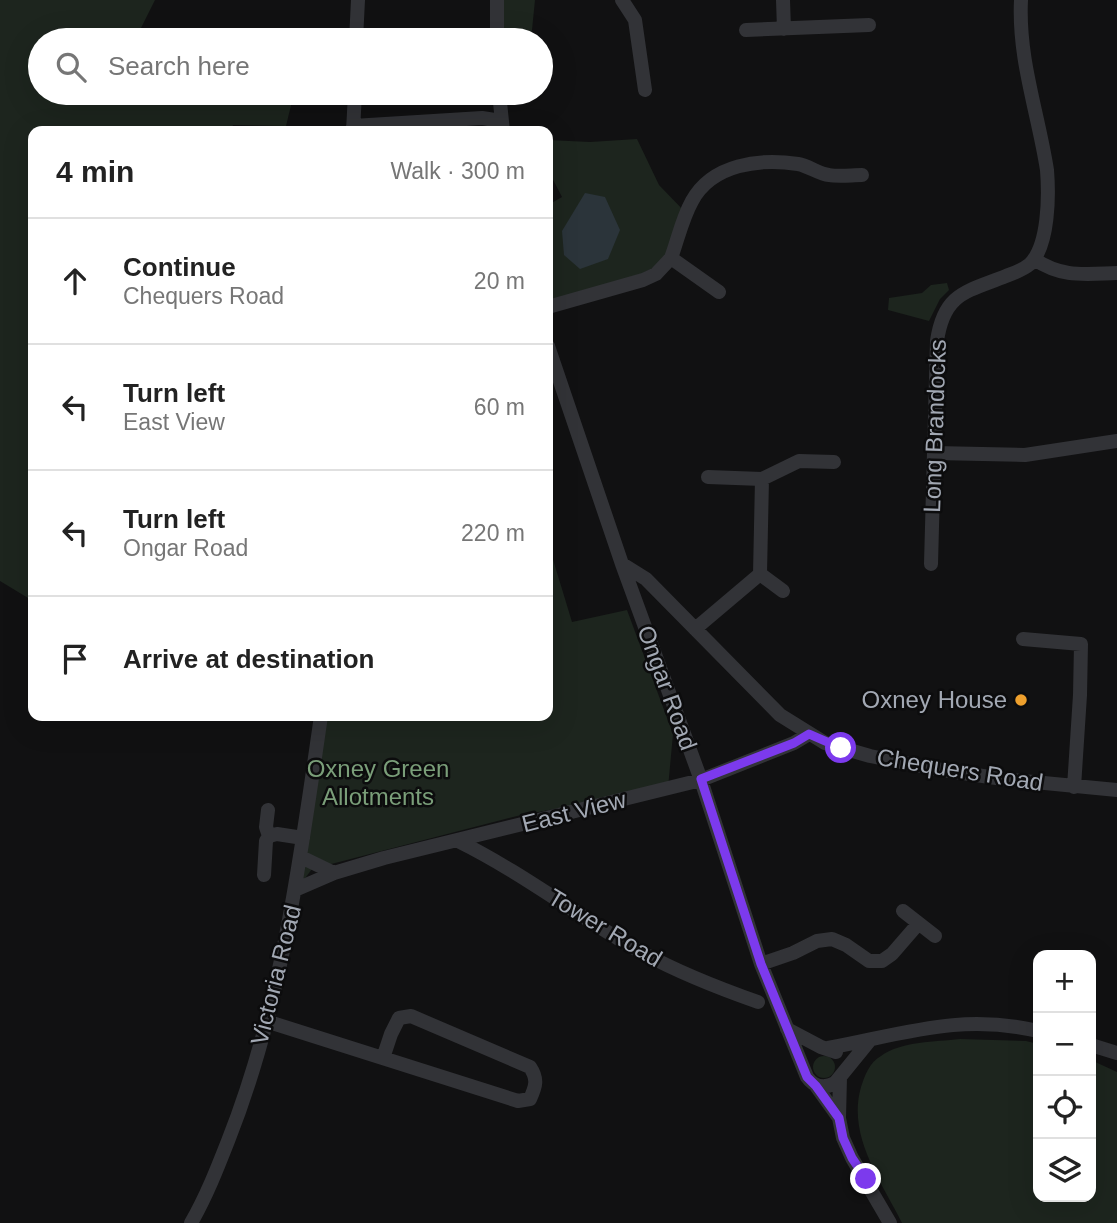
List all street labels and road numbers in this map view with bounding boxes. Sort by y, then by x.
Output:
street label: Long Brandocks [918,339,951,513]
street label: Ongar Road [632,622,703,754]
street label: Chequers Road [875,743,1045,796]
street label: East View [519,785,629,837]
street label: Tower Road [543,883,667,972]
street label: Victoria Road [245,902,306,1048]

